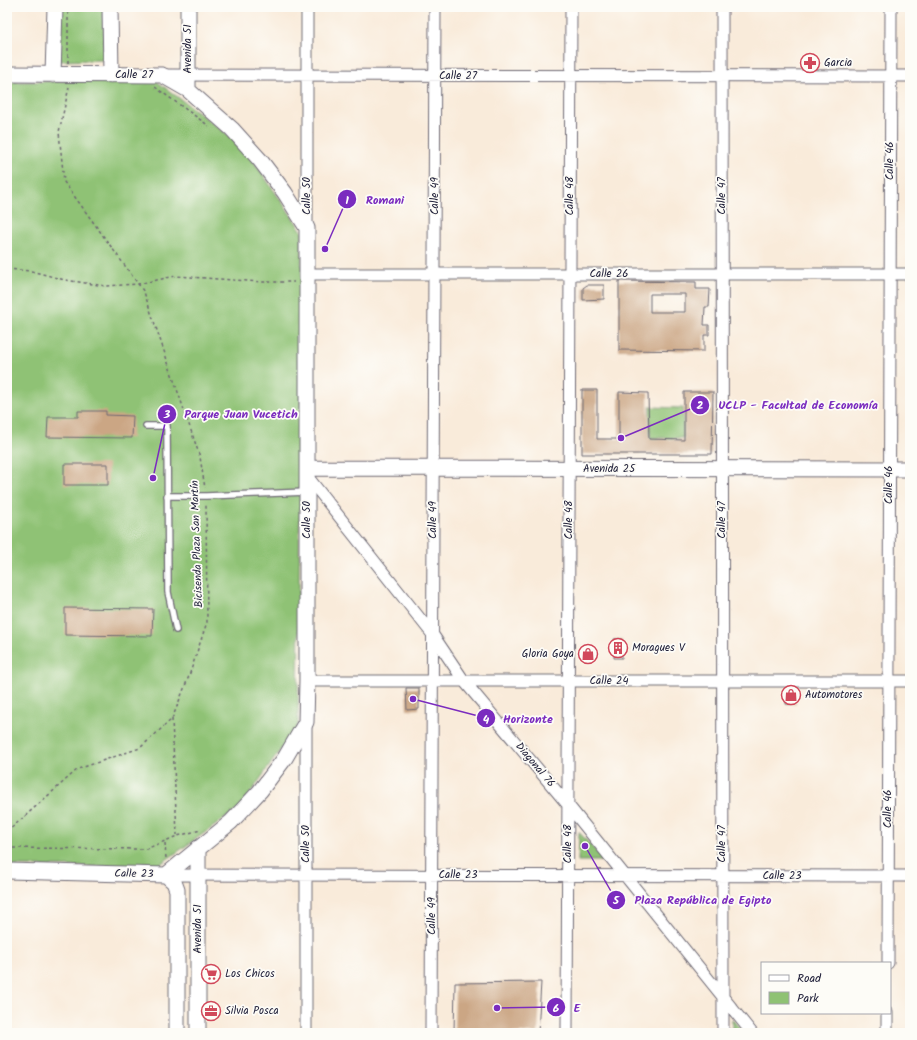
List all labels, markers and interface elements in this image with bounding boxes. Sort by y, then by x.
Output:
street label: Avenida 51 [179,24,197,74]
pharmacy icon: Garcia [799,52,821,74]
place label: Garcia [824,54,852,72]
street label: Calle 27 [115,66,154,84]
street label: Calle 27 [439,67,478,85]
street label: Calle 46 [881,142,899,180]
street label: Calle 49 [426,176,444,215]
street label: Calle 48 [561,176,579,216]
street label: Calle 47 [713,176,731,215]
street label: Calle 50 [298,177,316,215]
callout: Romani [337,187,412,211]
text: 1 [345,191,349,210]
text: Romani [366,191,405,210]
street label: Calle 26 [589,265,629,283]
callout: UCLP - Facultad de Economía [690,393,885,417]
text: 2 [697,396,704,415]
text: UCLP - Facultad de Economía [718,396,878,415]
callout: Parque Juan Vucetich [157,402,306,426]
text: 3 [163,405,171,424]
text: Parque Juan Vucetich [184,405,298,424]
street label: Avenida 25 [583,460,636,478]
street label: Calle 46 [880,466,898,504]
street label: Bicisenda Plaza San Martín [186,480,208,608]
street label: Calle 49 [424,500,442,539]
street label: Calle 48 [560,500,578,540]
street label: Calle 47 [713,500,731,539]
street label: Calle 50 [298,501,316,539]
building icon: Moragues V [607,637,629,659]
place label: Moragues V [632,639,686,657]
shop icon: Gloria Goya [577,643,599,665]
place label: Gloria Goya [522,645,574,663]
street label: Calle 24 [590,672,628,690]
shop icon: Automotores [780,684,802,706]
place label: Automotores [805,686,863,704]
callout: Horizonte [476,706,561,730]
text: 4 [483,710,490,729]
text: Horizonte [503,710,553,729]
street label: Diagonal 76 [511,738,559,792]
street label: Calle 46 [879,790,897,828]
street label: Calle 48 [559,824,577,864]
street label: Calle 47 [713,824,731,863]
street label: Calle 50 [297,825,315,863]
street label: Calle 23 [114,865,154,883]
street label: Calle 23 [438,866,478,884]
street label: Calle 23 [762,867,802,885]
callout: Plaza República de Egipto [606,888,779,912]
text: 5 [612,891,620,910]
text: Plaza República de Egipto [634,891,772,910]
street label: Calle 49 [423,896,441,935]
street label: Avenida 51 [189,904,207,954]
legend [761,962,891,1014]
supermarket icon: Los Chicos [200,963,222,985]
place label: Los Chicos [225,965,275,983]
text: Road [797,969,822,988]
text: Park [797,989,819,1008]
callout: E [546,995,589,1019]
text: 6 [553,999,560,1018]
text: E [574,999,582,1018]
office icon: Silvia Posca [200,1000,222,1022]
place label: Silvia Posca [225,1002,279,1020]

